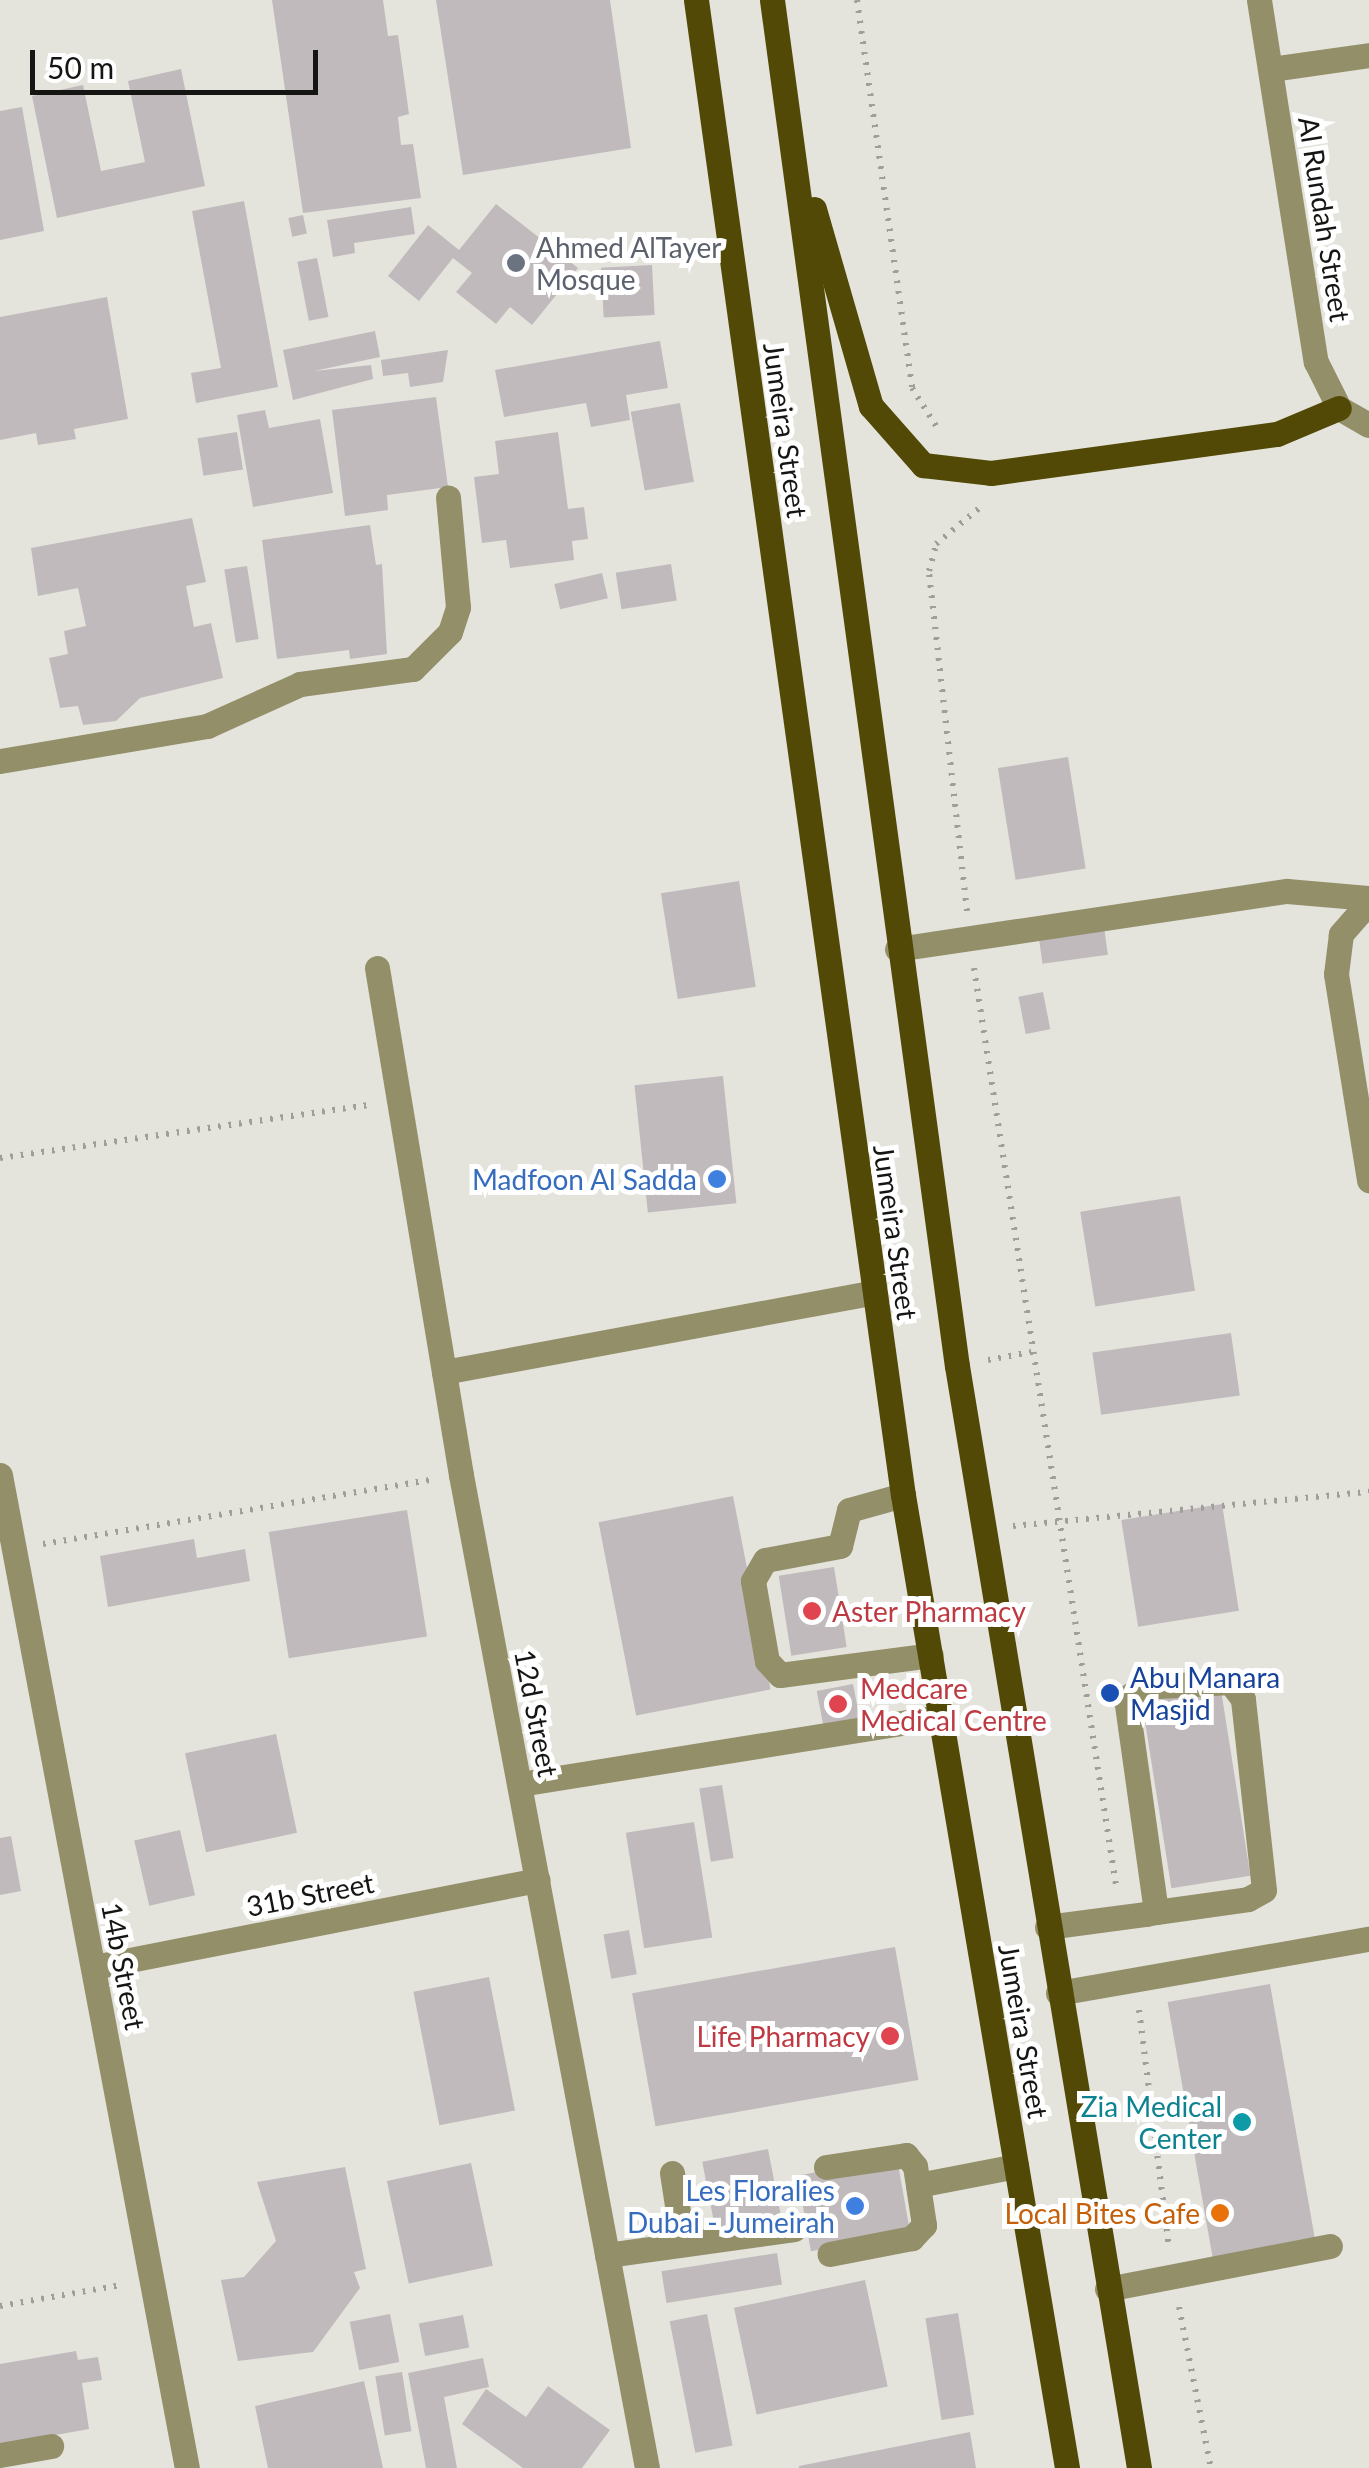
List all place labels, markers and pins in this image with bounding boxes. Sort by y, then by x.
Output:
place label: Ahmed AlTayer Mosque [536,230,722,296]
marker: Ahmed AlTayer Mosque [505,252,527,274]
place label: Madfoon Al Sadda [471,1162,697,1196]
marker: Madfoon Al Sadda [706,1168,728,1190]
place label: Aster Pharmacy [832,1594,1026,1628]
marker: Aster Pharmacy [801,1600,823,1622]
place label: Abu Manara Masjid [1130,1660,1280,1726]
place label: Medcare Medical Centre [860,1671,1047,1737]
marker: Abu Manara Masjid [1099,1682,1121,1704]
marker: Medcare Medical Centre [825,1691,851,1717]
place label: Life Pharmacy [696,2019,870,2053]
marker: Life Pharmacy [879,2025,901,2047]
place label: Zia Medical Center [1081,2089,1222,2155]
marker: Zia Medical Center [1231,2111,1253,2133]
place label: Les Floralies Dubai - Jumeirah [626,2173,835,2239]
marker: Les Floralies Dubai - Jumeirah [844,2195,866,2217]
place label: Local Bites Cafe [1005,2196,1200,2230]
marker: Local Bites Cafe [1209,2202,1231,2224]

